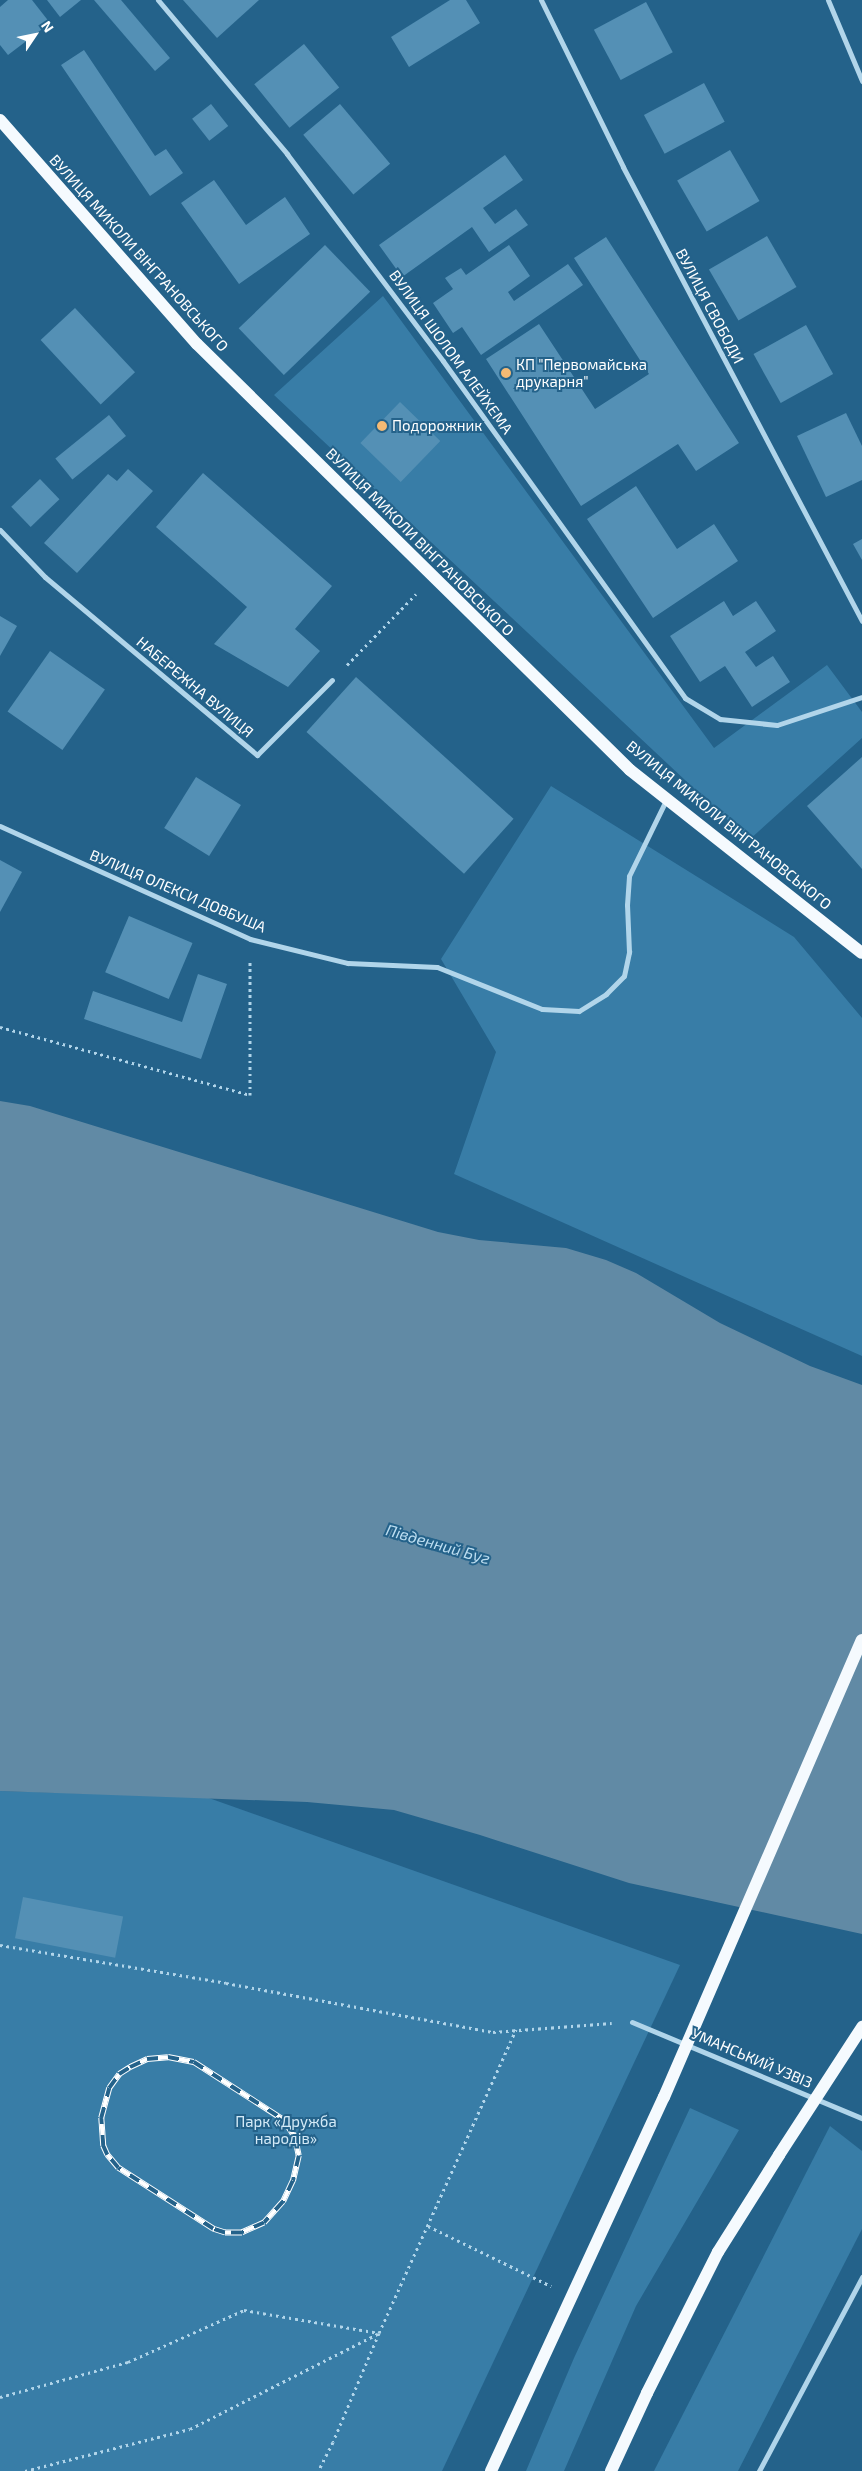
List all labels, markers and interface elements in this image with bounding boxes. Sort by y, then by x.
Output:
north arrow [10,10,60,60]
text: N [38,17,58,35]
street label: ВУЛИЦЯ МИКОЛИ ВІНГРАНОВСЬКОГО [46,151,232,355]
street label: ВУЛИЦЯ СВОБОДИ [672,246,748,366]
street label: ВУЛИЦЯ ШОЛОМ АЛЕЙХЕМА [385,267,517,437]
place label: КП "Первомайська друкарня" [516,355,647,390]
marker: КП "Первомайська друкарня" [500,367,512,379]
place label: Подорожник [392,417,482,435]
marker: Подорожник [376,420,388,432]
street label: ВУЛИЦЯ МИКОЛИ ВІНГРАНОВСЬКОГО [322,444,518,640]
street label: НАБЕРЕЖНА ВУЛИЦЯ [133,633,257,741]
street label: ВУЛИЦЯ МИКОЛИ ВІНГРАНОВСЬКОГО [623,737,835,913]
street label: ВУЛИЦЯ ОЛЕКСИ ДОВБУША [87,846,269,936]
water label: Південний Буг [384,1520,492,1568]
street label: УМАНСЬКИЙ УЗВІЗ [689,2024,815,2092]
park label: Парк «Дружба народів» [235,2112,337,2147]

